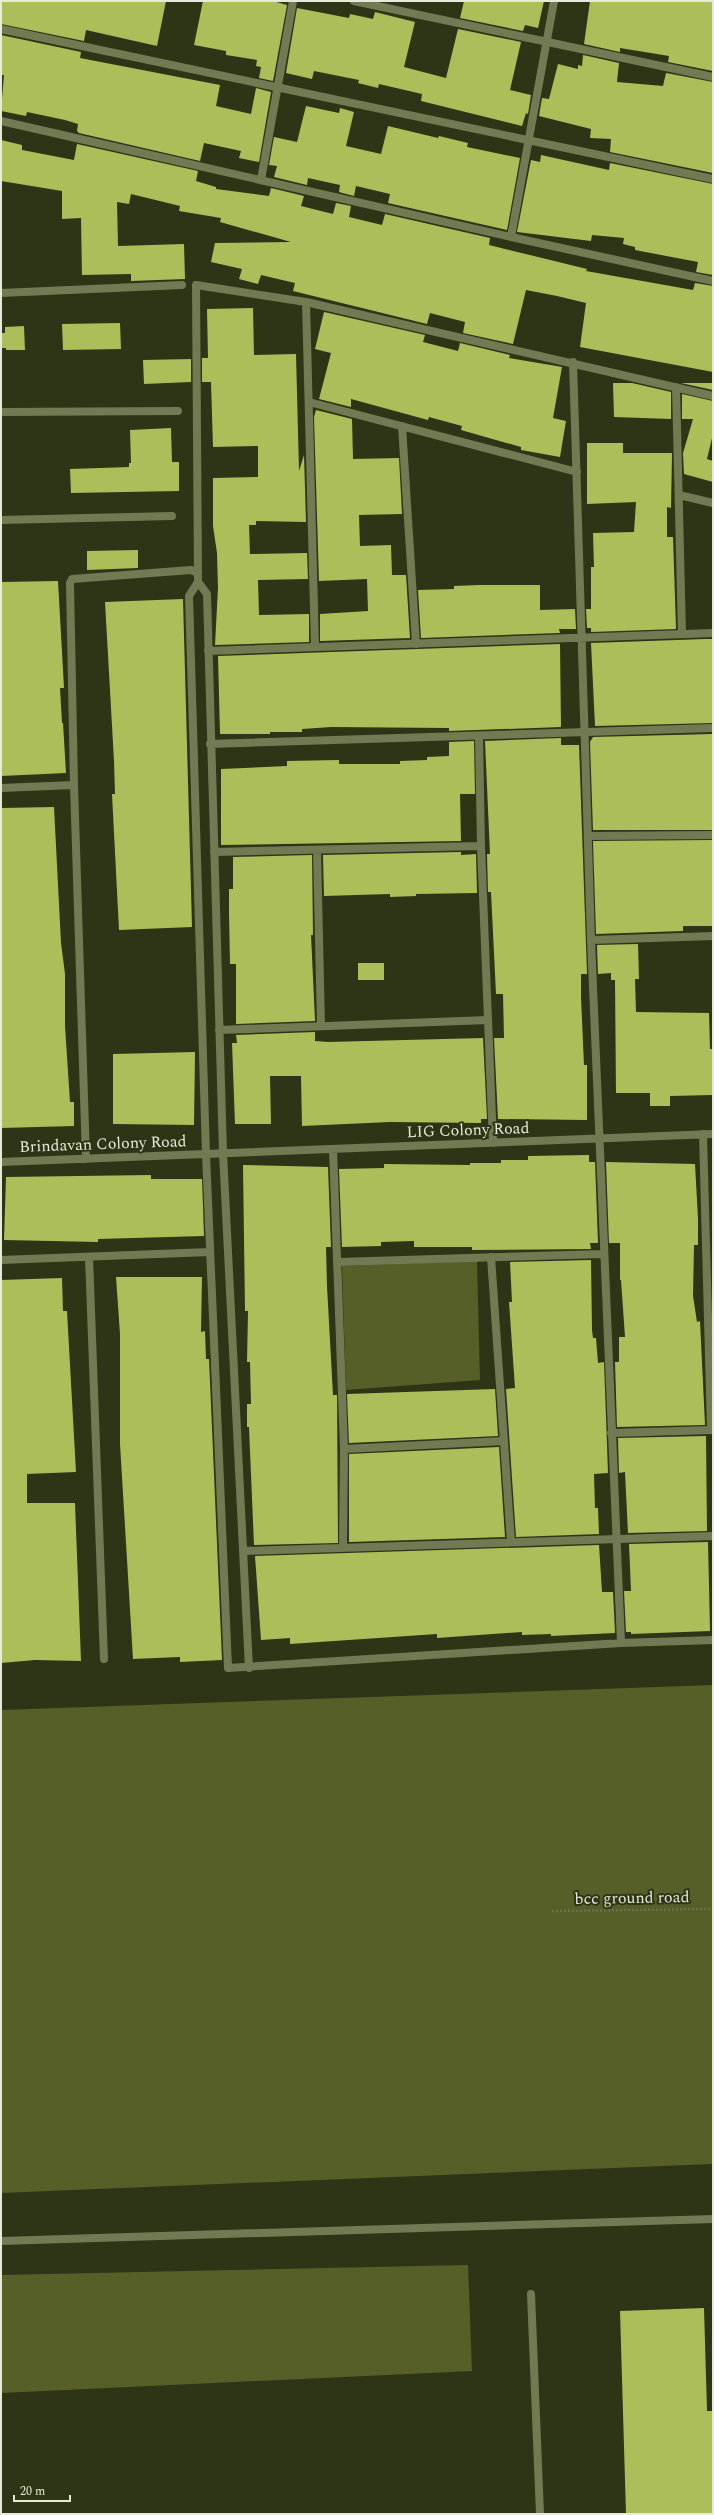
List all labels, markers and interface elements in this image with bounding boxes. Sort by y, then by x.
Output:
street label: LIG Colony Road [406,1116,530,1144]
street label: Brindavan Colony Road [19,1129,187,1159]
street label: bcc ground road [574,1885,690,1911]
scale bar [14,2477,70,2503]
text: 20 m [20,2482,45,2501]

